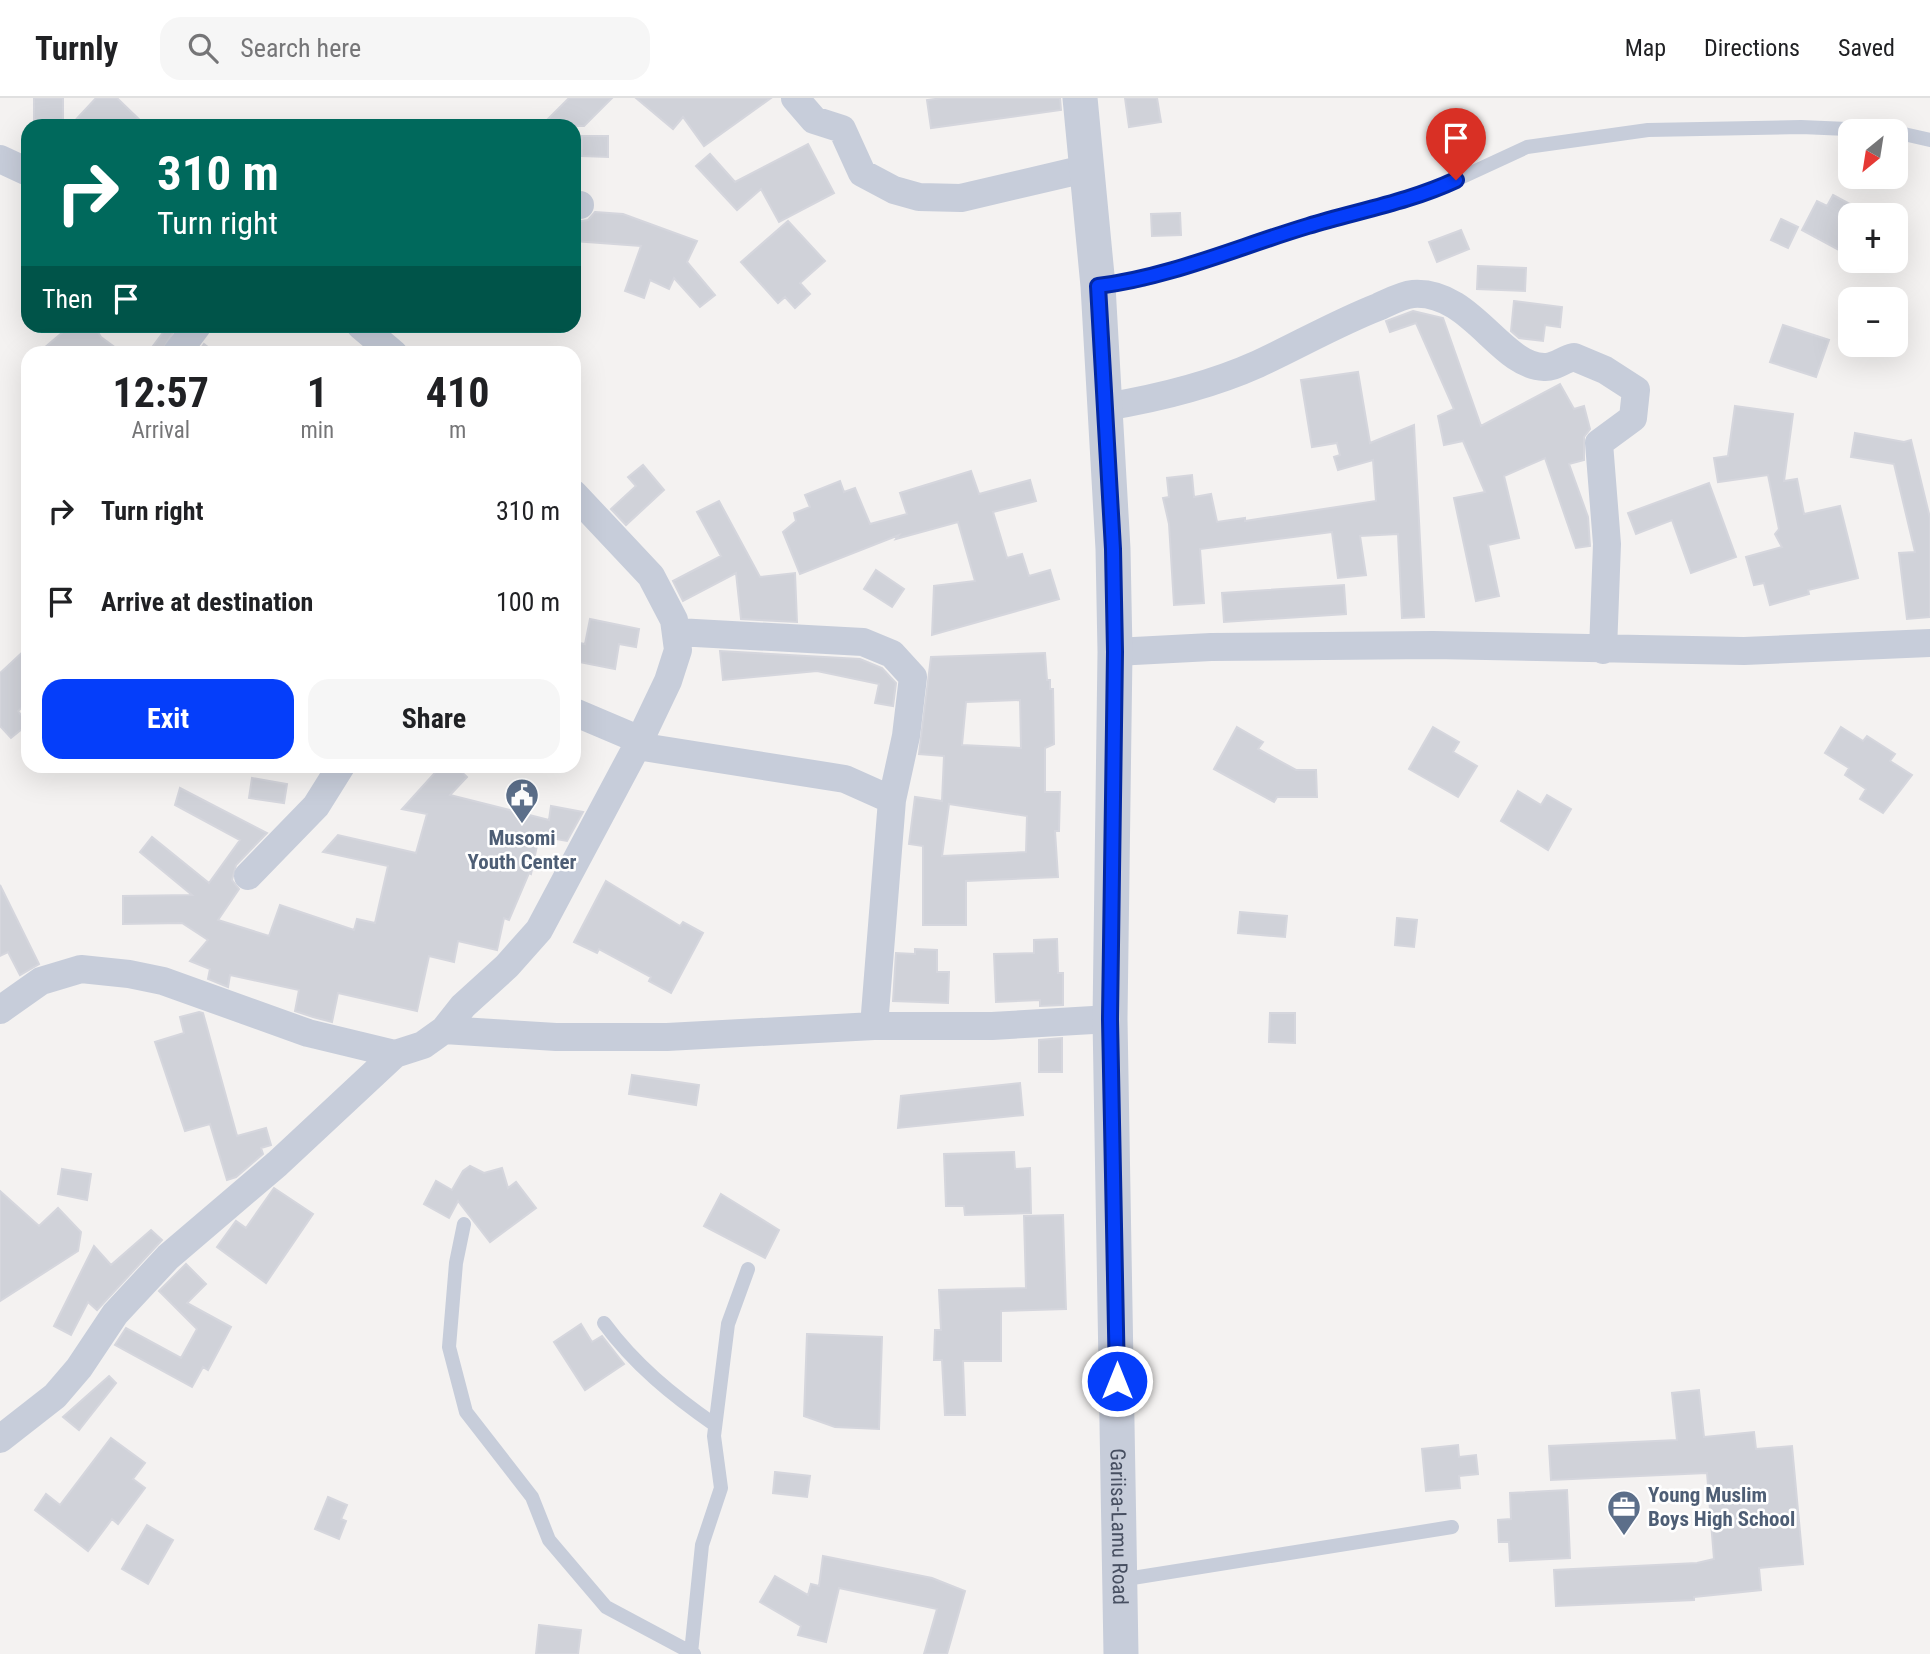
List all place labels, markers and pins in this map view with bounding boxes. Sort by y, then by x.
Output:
pin [1426,108,1486,180]
public building icon: Musomi Youth Center [503,776,541,825]
place label: Musomi Youth Center [468,826,576,874]
place label: Young Muslim Boys High School [1648,1483,1795,1531]
office icon: Young Muslim Boys High School [1605,1488,1643,1537]

